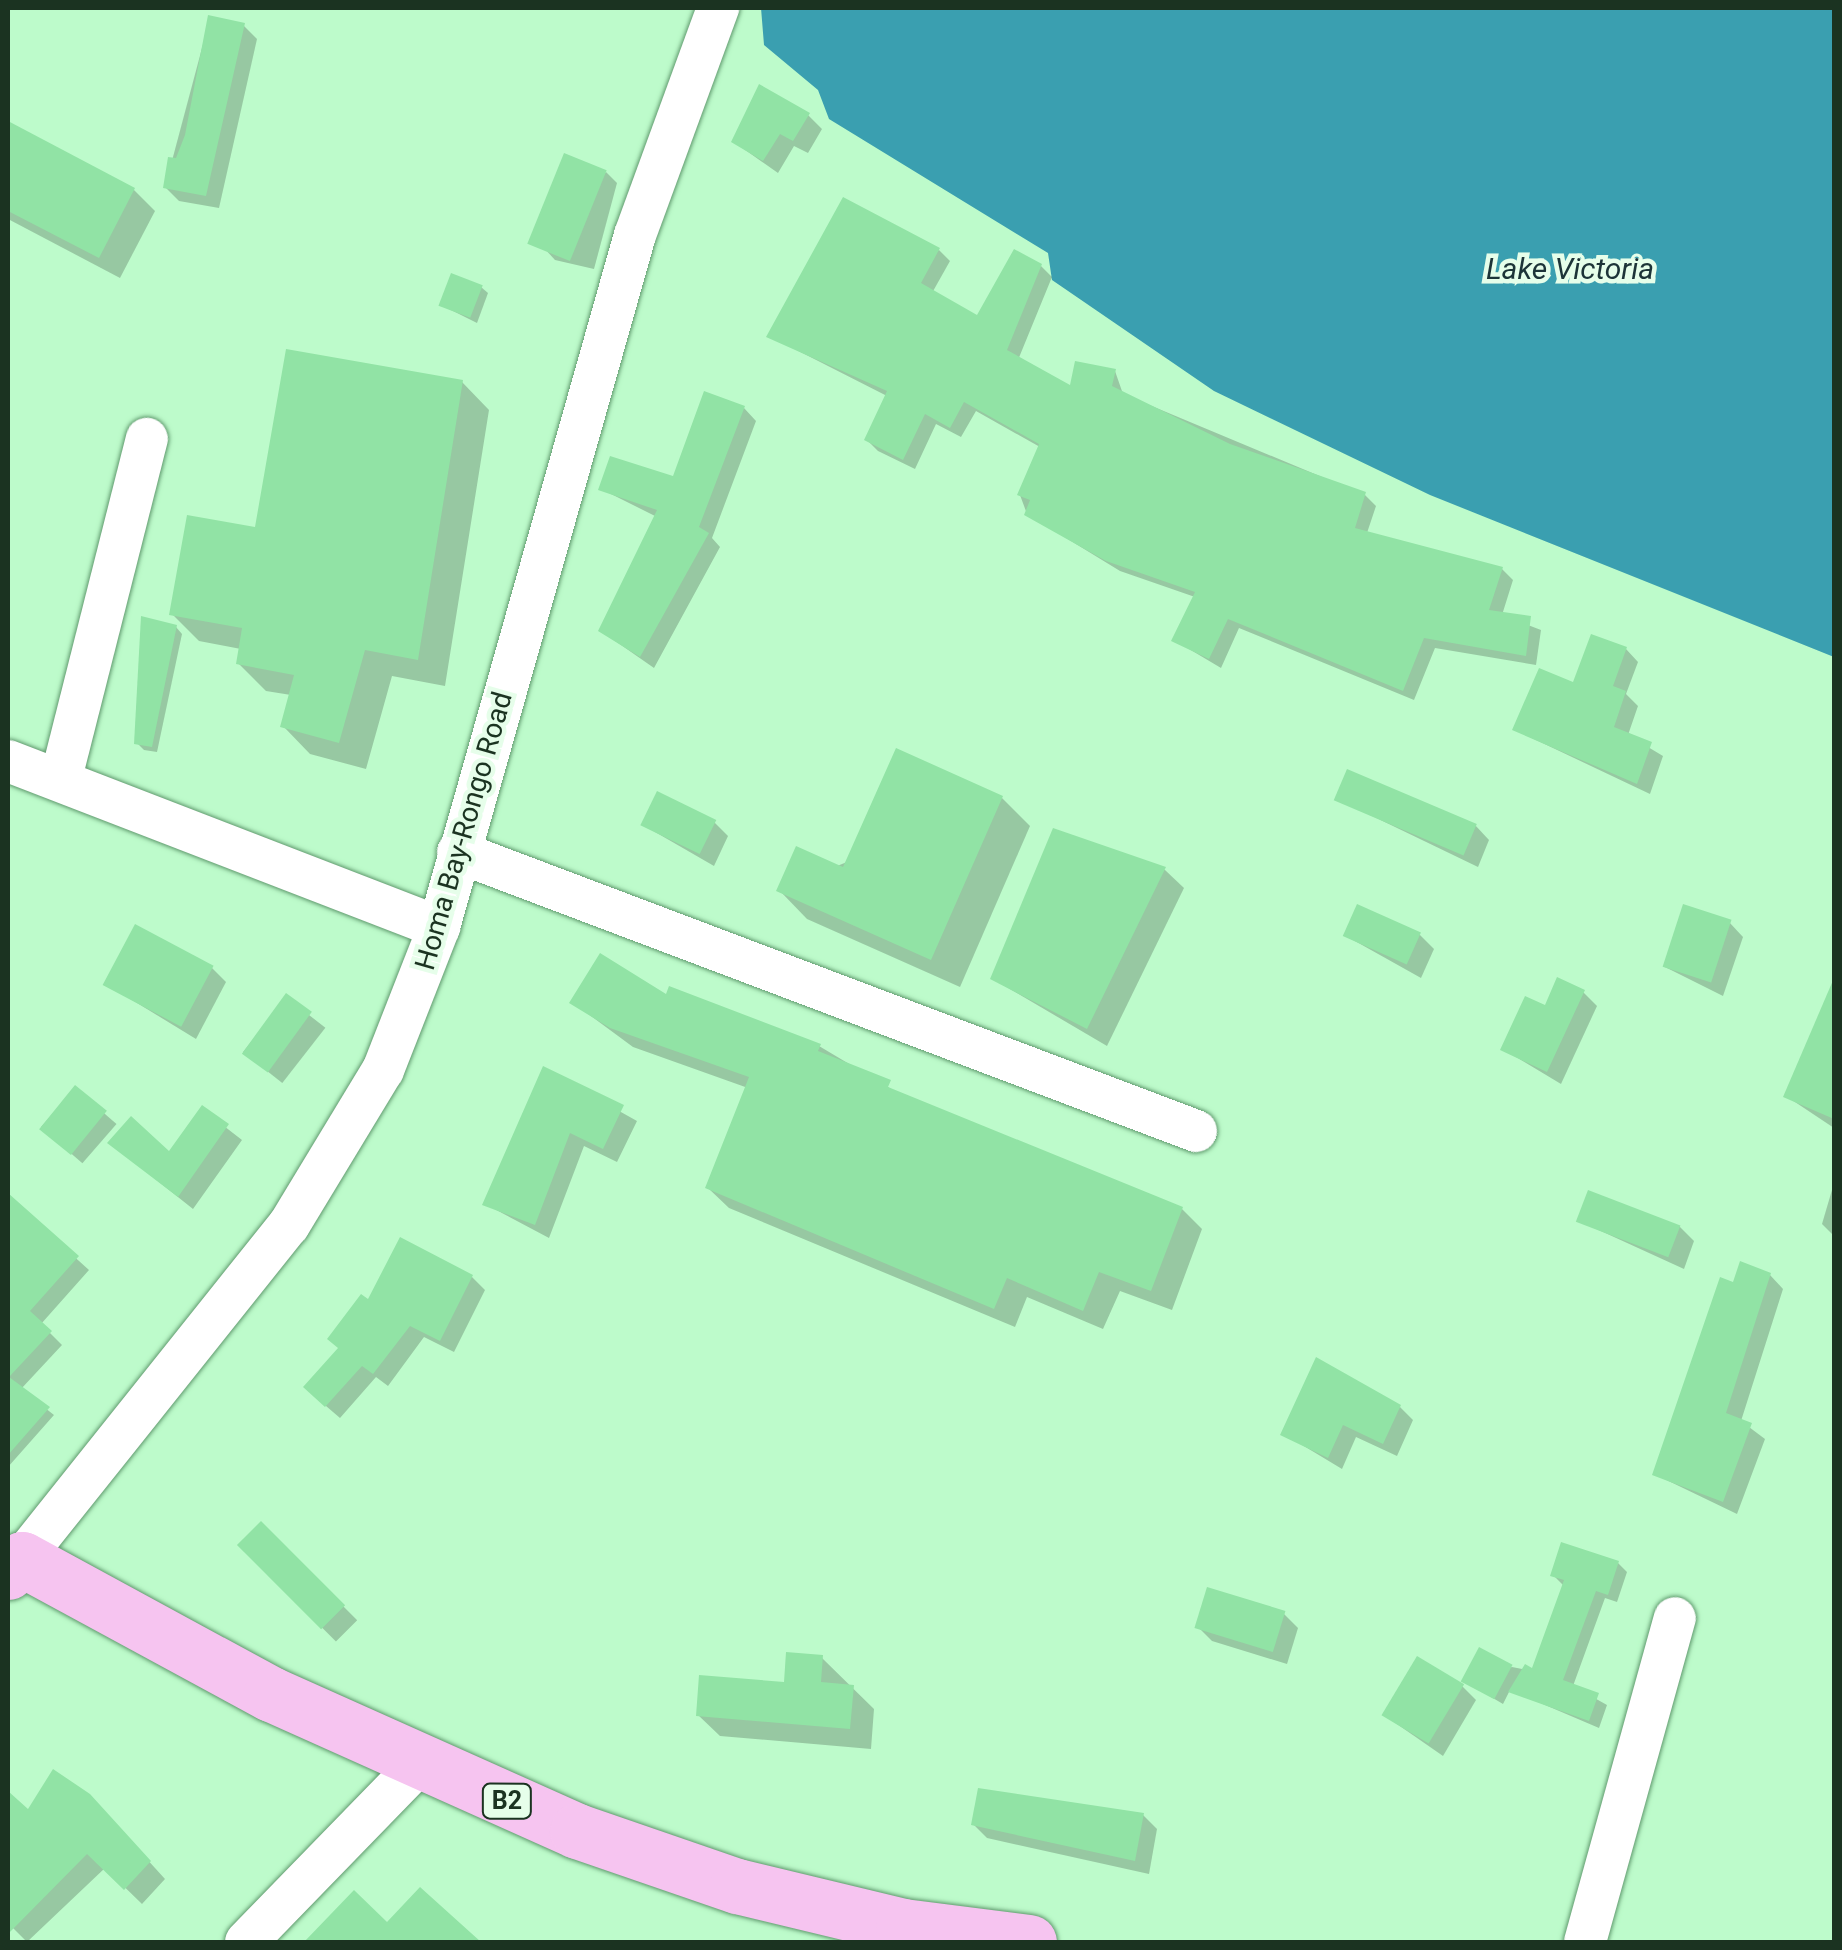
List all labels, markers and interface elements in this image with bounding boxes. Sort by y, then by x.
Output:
water label: Lake Victoria [1486,251,1654,287]
street label: Homa Bay-Rongo Road [408,688,520,974]
road number: B2 [480,1781,534,1821]

